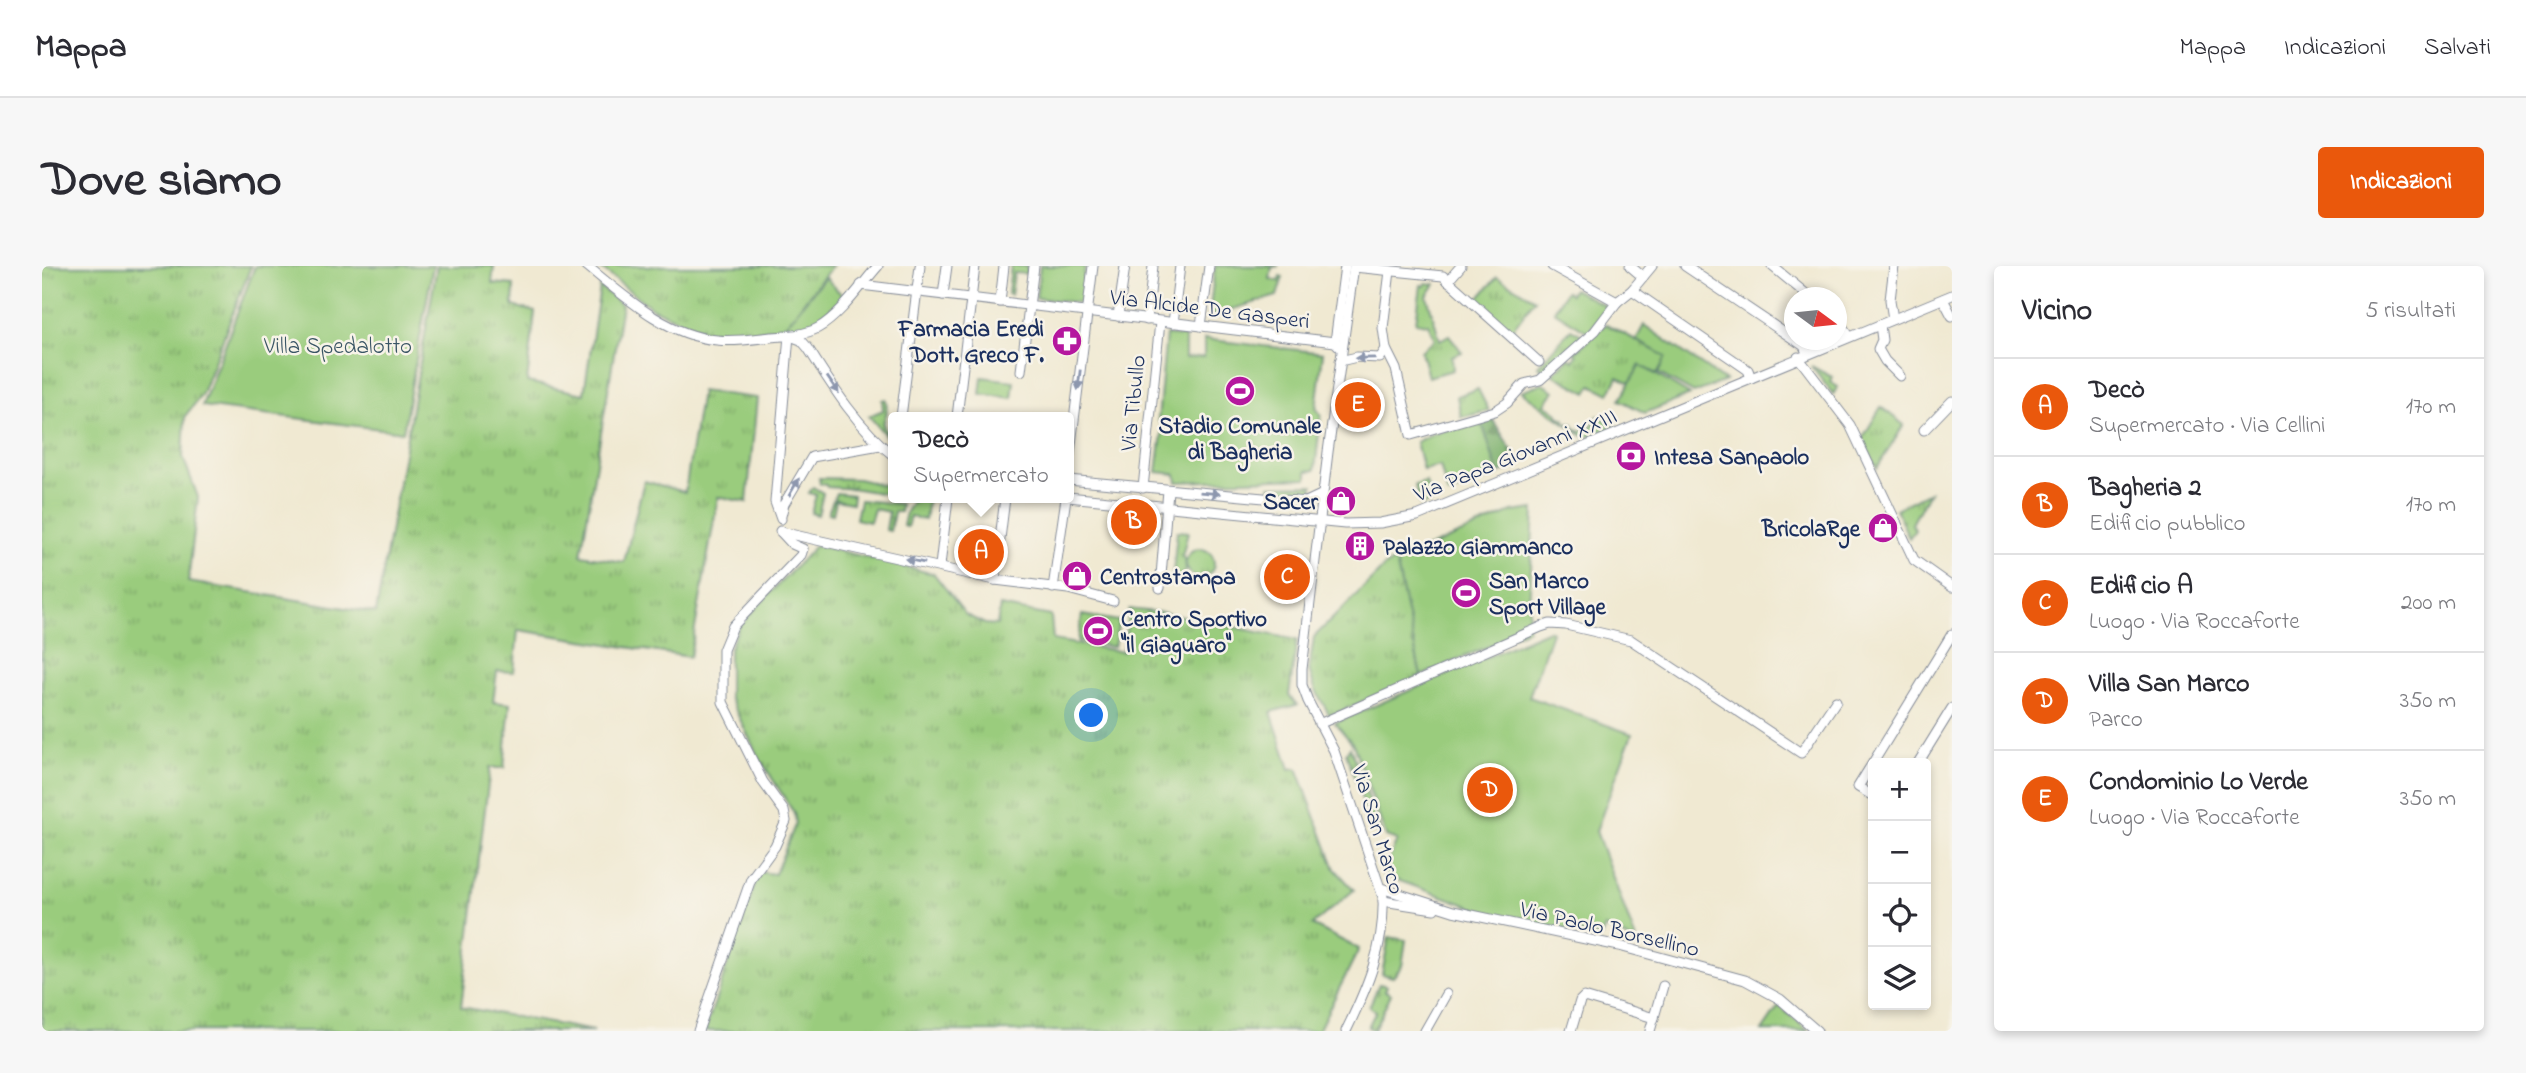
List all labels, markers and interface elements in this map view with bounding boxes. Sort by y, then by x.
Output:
text: Mappa [35,24,127,72]
text: Mappa [2179,31,2246,66]
text: Indicazioni [2284,31,2386,66]
text: Salvati [2424,31,2491,66]
text: Dove siamo [42,146,282,218]
button: Indicazioni [2318,147,2484,218]
street label: Via Alcide De Gasperi [1107,282,1312,339]
north arrow [1784,287,1847,350]
text: Vicino [2022,290,2092,334]
text: 5 risultati [2365,295,2456,328]
place label: Farmacia Eredi Dott. Greco F. [897,314,1044,373]
pharmacy icon: Farmacia Eredi Dott. Greco F. [1050,324,1084,358]
park label: Villa Spedalotto [263,331,412,364]
one-way arrow [1354,352,1376,364]
street label: Via Tibullo [1113,354,1156,454]
one-way arrow [1074,370,1085,392]
text: Decò [2089,372,2145,410]
sports icon: Stadio Comunale di Bagheria [1223,374,1257,408]
one-way arrow [826,376,840,394]
pin: E [1335,379,1381,431]
text: A [2038,391,2052,424]
text: 170 m [2406,391,2456,424]
street label: Via Papa Giovanni XXIII [1408,400,1622,513]
text: Supermercato · Via Cellini [2089,410,2325,443]
place label: Stadio Comunale di Bagheria [1158,411,1322,472]
popup [888,412,1074,503]
text: Decò [913,422,969,460]
bank icon: Intesa Sanpaolo [1614,439,1648,473]
place label: Intesa Sanpaolo [1654,442,1809,475]
text: Supermercato [913,460,1049,493]
text: Bagheria 2 [2089,470,2201,508]
one-way arrow [788,477,800,497]
shop icon: Sacer [1324,484,1358,518]
place label: Sacer [1263,487,1319,520]
one-way arrow [1199,488,1221,499]
text: B [2037,489,2053,522]
text: 170 m [2406,489,2456,522]
pin: B [1111,496,1157,548]
text: Edificio pubblico [2089,508,2246,541]
shop icon: BricolaRge [1866,511,1900,545]
place label: BricolaRge [1761,514,1861,549]
pin: A [958,526,1004,578]
building icon: Palazzo Giammanco [1343,529,1377,563]
place label: Palazzo Giammanco [1383,532,1573,565]
pin: C [1264,551,1310,603]
one-way arrow [904,555,926,566]
shop icon: Centrostampa [1060,559,1094,593]
place label: Centrostampa [1100,562,1236,595]
place label: San Marco Sport Village [1489,566,1606,627]
text: Edificio A [2089,568,2193,606]
sports icon: San Marco Sport Village [1449,576,1483,610]
text: C [2039,587,2051,620]
text: 200 m [2401,587,2456,620]
place label: Centro Sportivo "il Giaguaro" [1120,604,1267,665]
text: Luogo · Via Roccaforte [2089,606,2299,639]
sports icon: Centro Sportivo "il Giaguaro" [1081,614,1115,648]
text: Villa San Marco [2089,666,2249,704]
text: D [2037,685,2053,718]
text: 350 m [2400,685,2456,718]
your location [1074,698,1108,732]
text: Parco [2089,704,2143,737]
map controls [1868,758,1931,1010]
button: + [1868,758,1931,821]
street label: Via San Marco [1341,760,1412,899]
pin: D [1467,764,1513,816]
text: Condominio Lo Verde [2089,764,2308,802]
text: E [2038,783,2052,816]
text: 350 m [2400,783,2456,816]
text: Luogo · Via Roccaforte [2089,802,2299,835]
button: − [1868,821,1931,884]
button: locate [1868,884,1931,947]
street label: Via Paolo Borsellino [1515,894,1702,967]
button: layers [1868,947,1931,1010]

